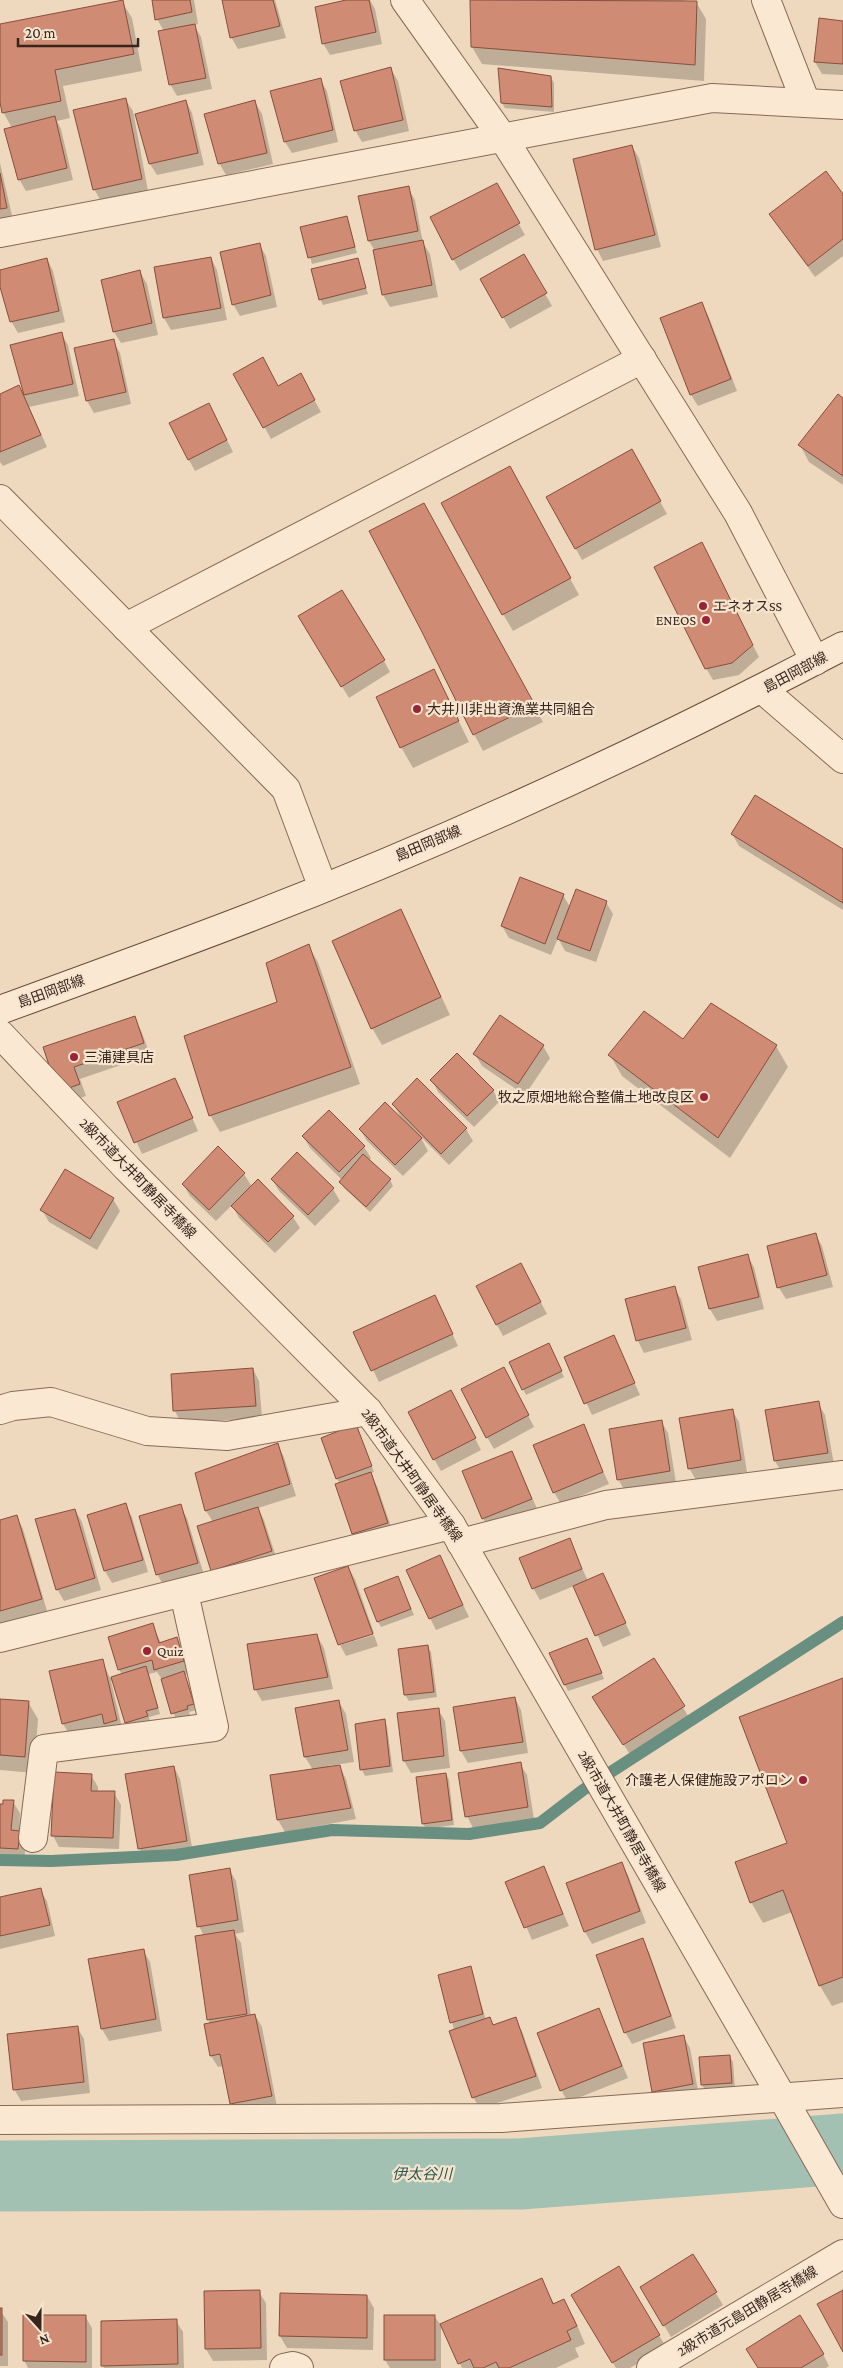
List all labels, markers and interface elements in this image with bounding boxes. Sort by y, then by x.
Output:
scale bar [18,15,138,47]
text: 20 m [25,25,56,41]
place label: エネオスSS [713,598,783,614]
marker: エネオスSS [697,600,709,612]
place label: ENEOS [656,612,696,628]
marker: ENEOS [700,614,712,626]
street label: 島田岡部線 [760,649,830,695]
place label: 大井川非出資漁業共同組合 [427,701,595,717]
marker: 大井川非出資漁業共同組合 [411,703,423,715]
street label: 島田岡部線 [393,822,463,864]
street label: 島田岡部線 [15,972,87,1010]
place label: 三浦建具店 [84,1049,154,1065]
marker: 三浦建具店 [68,1051,80,1063]
place label: 牧之原畑地総合整備土地改良区 [498,1089,694,1105]
marker: 牧之原畑地総合整備土地改良区 [698,1091,710,1103]
street label: 2級市道大井町静居寺橋線 [76,1115,200,1241]
street label: 2級市道大井町静居寺橋線 [358,1405,466,1545]
place label: Quiz [157,1643,183,1659]
marker: Quiz [141,1645,153,1657]
street label: 2級市道大井町静居寺橋線 [575,1747,669,1895]
place label: 介護老人保健施設アポロン [625,1772,793,1788]
marker: 介護老人保健施設アポロン [797,1774,809,1786]
water label: 伊太谷川 [392,2166,454,2182]
street label: 2級市道元島田静居寺橋線 [674,2263,820,2359]
north arrow [15,2303,65,2353]
text: N [37,2331,52,2349]

